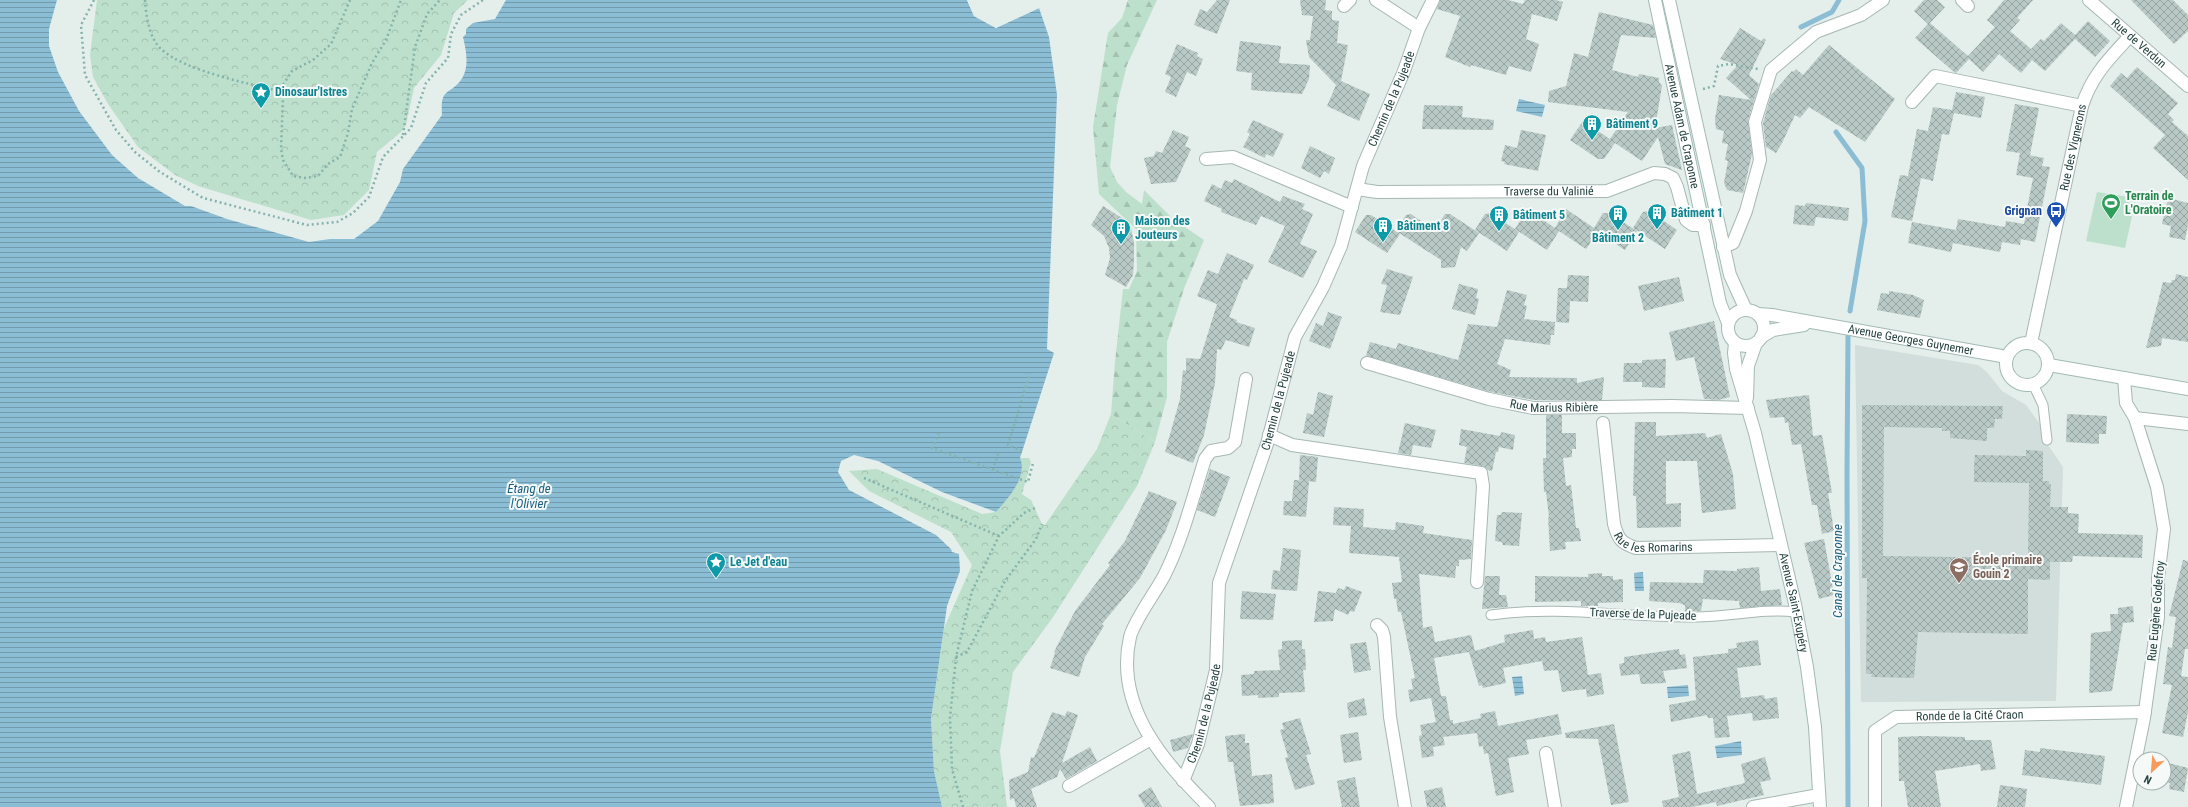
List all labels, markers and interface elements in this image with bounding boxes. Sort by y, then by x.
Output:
street label: Rue de Verdun [2109,16,2169,71]
street label: Chemin de la Pujeade [1365,49,1418,149]
street label: Avenue Adam de Craponne [1662,62,1702,190]
place icon: Dinosaur'Istres [250,81,272,109]
place label: Dinosaur'Istres [275,85,348,99]
street label: Rue des Vignerons [2057,103,2089,192]
building icon: Bâtiment 9 [1581,113,1603,141]
place label: Bâtiment 9 [1606,117,1658,131]
street label: Traverse du Valinié [1504,184,1594,198]
place label: Terrain de L'Oratoire [2125,189,2174,217]
sports icon: Terrain de L'Oratoire [2100,192,2122,220]
bus stop icon: Grignan [2045,200,2067,228]
building icon: Bâtiment 1 [1646,202,1668,230]
building icon: Bâtiment 2 [1607,203,1629,231]
building icon: Bâtiment 5 [1488,204,1510,232]
place label: Grignan [2004,204,2042,218]
place label: Bâtiment 1 [1671,206,1723,220]
place label: Bâtiment 5 [1513,208,1565,222]
place label: Maison des Jouteurs [1135,214,1191,242]
building icon: Bâtiment 8 [1372,215,1394,243]
building icon: Maison des Jouteurs [1110,217,1132,245]
place label: Bâtiment 8 [1397,219,1449,233]
place label: Bâtiment 2 [1592,231,1644,245]
street label: Avenue Georges Guynemer [1847,322,1975,358]
street label: Chemin de la Pujeade [1258,349,1298,452]
street label: Rue Marius Ribière [1509,396,1599,415]
water label: Étang de l'Olivier [507,481,551,511]
water label: Canal de Craponne [1830,524,1845,618]
street label: Rue les Romarins [1611,530,1693,555]
place icon: Le Jet d'eau [705,551,727,579]
street label: Avenue Saint-Exupéry [1776,551,1811,654]
place label: École primaire Gouin 2 [1973,552,2042,581]
place label: Le Jet d'eau [730,555,787,569]
school or university icon: École primaire Gouin 2 [1948,556,1970,584]
street label: Rue Eugène Godefroy [2145,560,2167,662]
street label: Traverse de la Pujeade [1589,605,1697,623]
street label: Chemin de la Pujeade [1184,663,1223,765]
street label: Ronde de la Cité Craon [1916,707,2024,724]
north arrow [2132,751,2172,791]
text: N [2142,772,2154,787]

